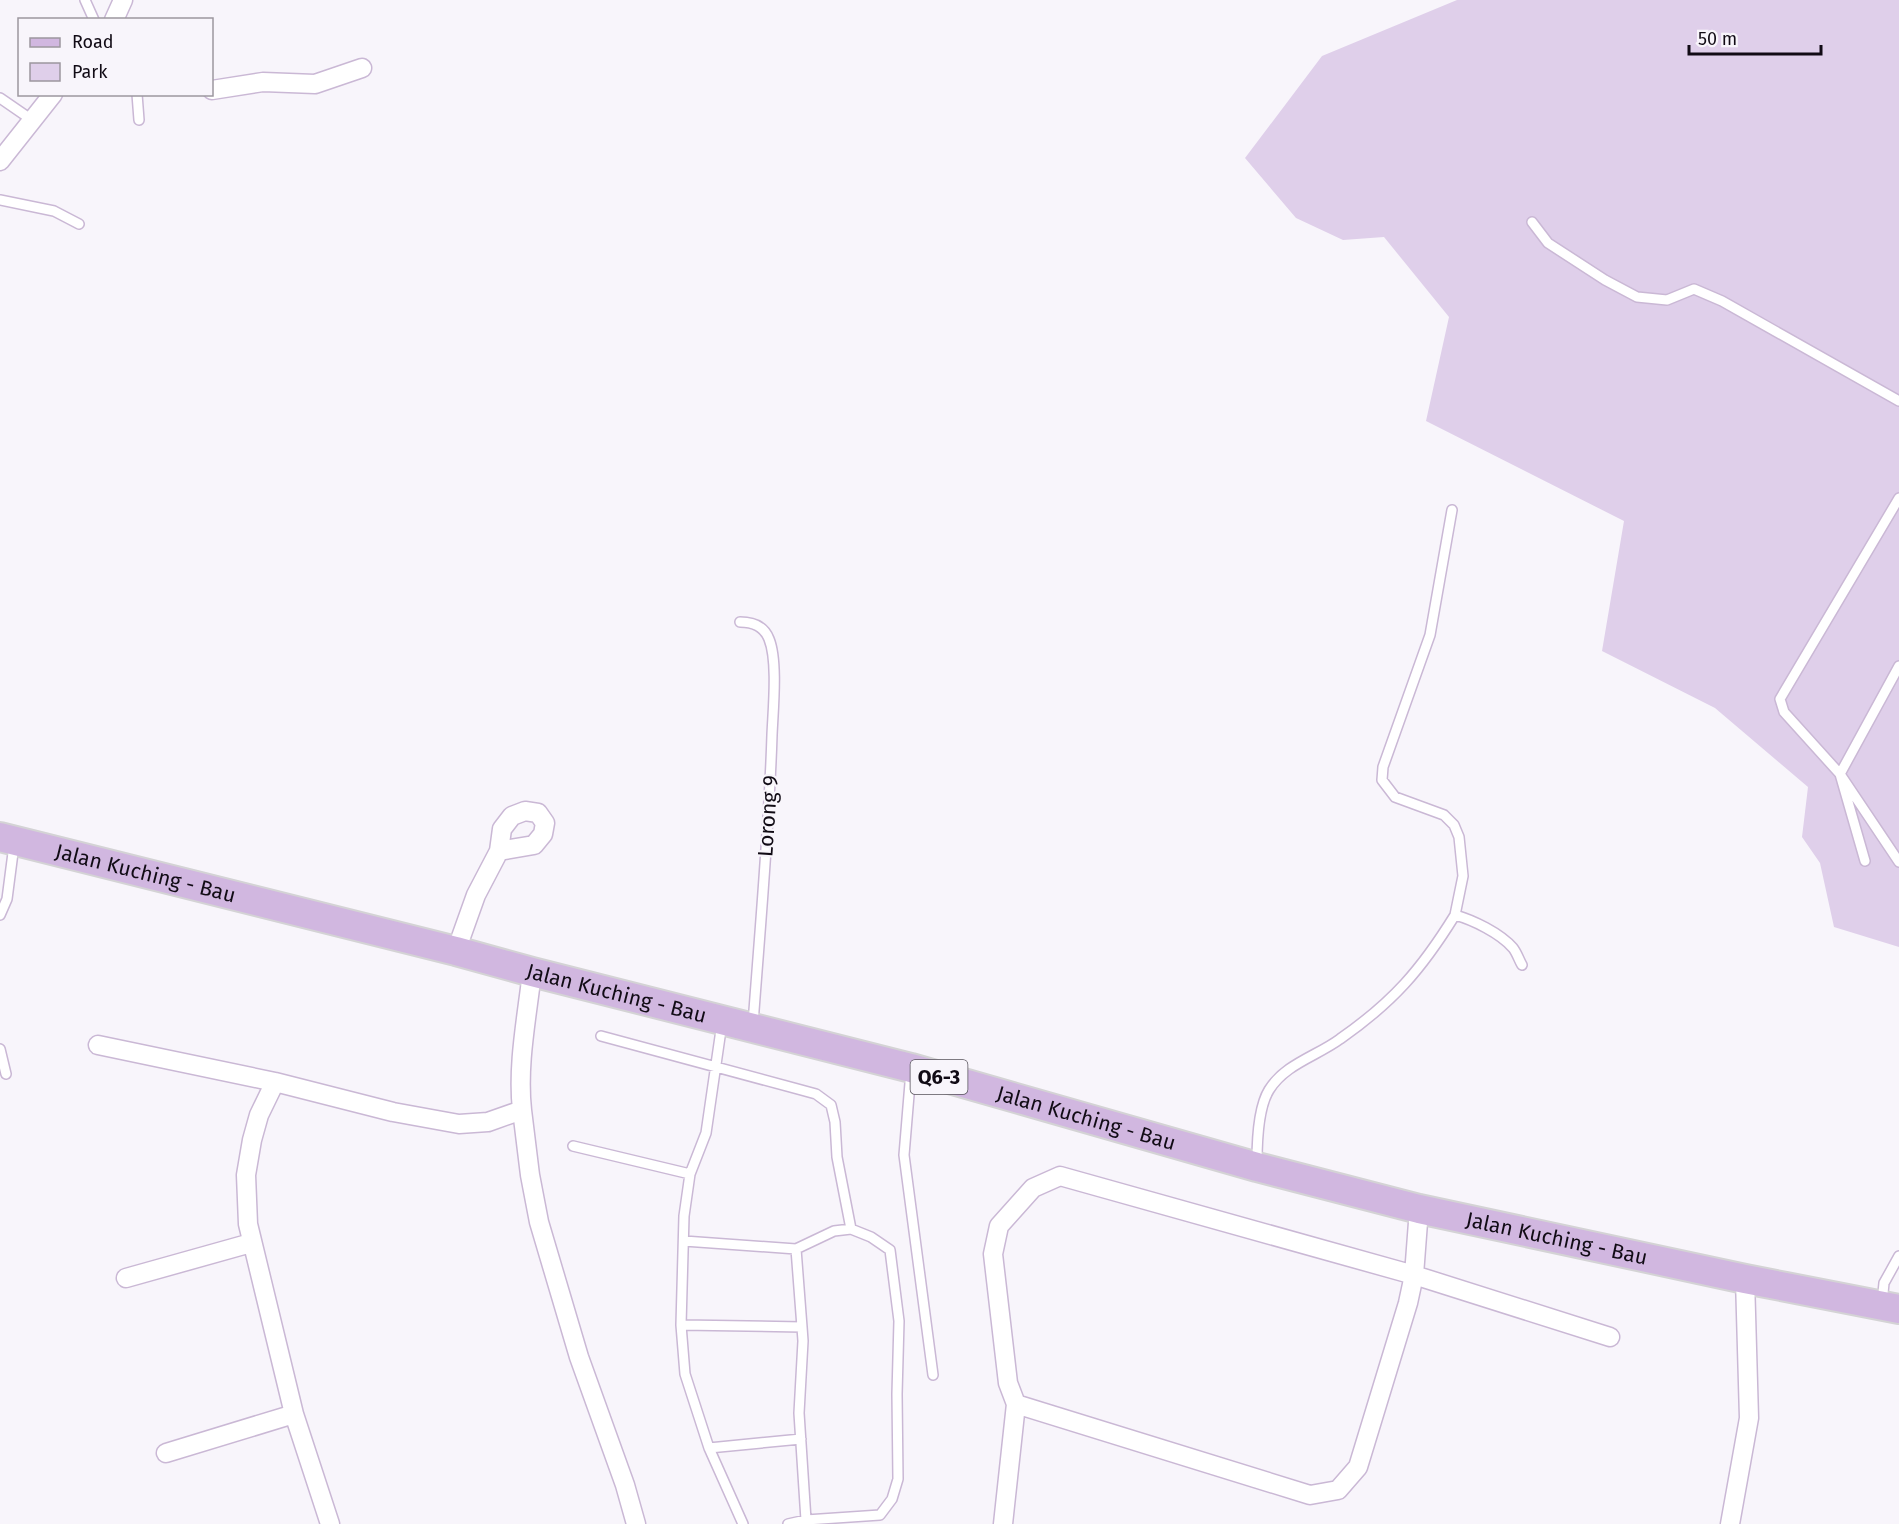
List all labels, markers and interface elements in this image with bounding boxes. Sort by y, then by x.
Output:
legend [18,18,213,96]
scale bar [1689,18,1821,56]
text: 50 m [1698,28,1737,50]
text: Road [72,31,114,53]
text: Park [72,61,108,83]
street label: Lorong 9 [752,774,784,858]
street label: Jalan Kuching - Bau [53,838,238,908]
street label: Jalan Kuching - Bau [523,958,709,1029]
road number: Q6-3 [910,1060,968,1094]
street label: Jalan Kuching - Bau [994,1080,1179,1156]
street label: Jalan Kuching - Bau [1464,1206,1650,1271]

